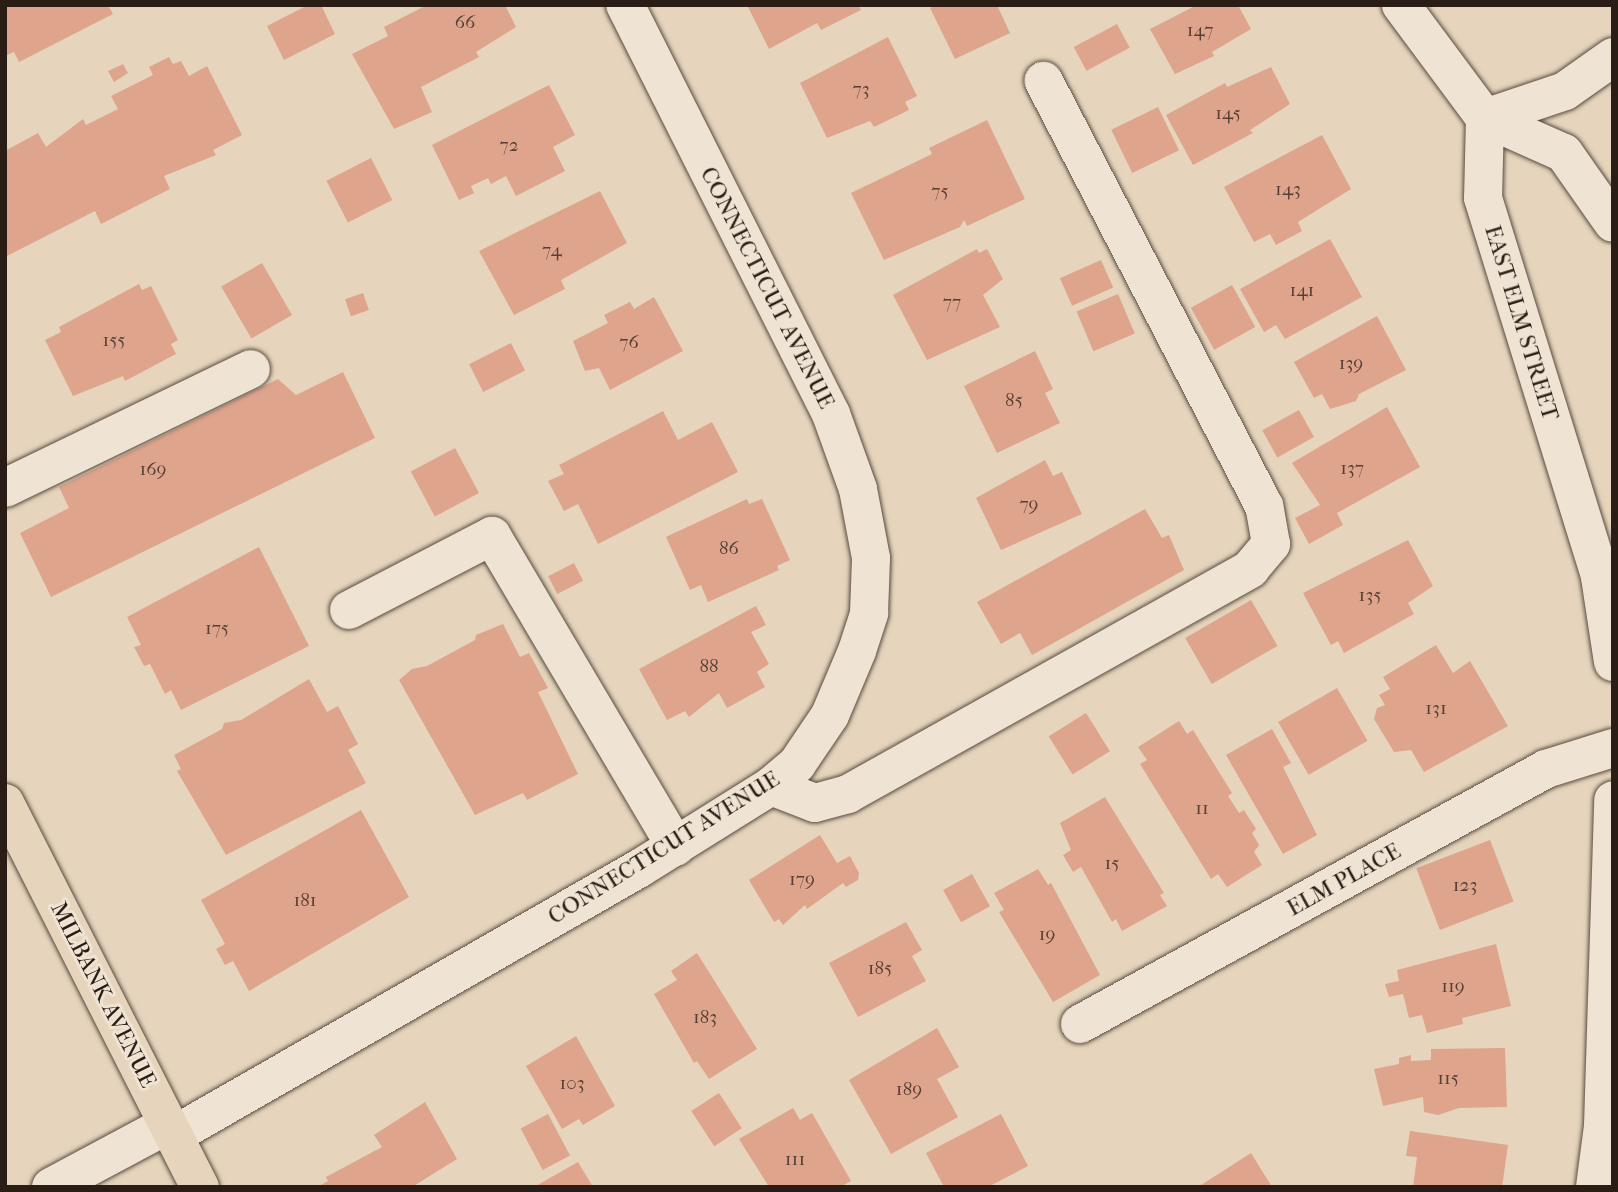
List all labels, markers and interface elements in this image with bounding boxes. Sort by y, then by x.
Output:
house number: 66 [455,12,475,34]
house number: 147 [1187,20,1213,42]
house number: 73 [853,79,869,101]
house number: 145 [1215,103,1241,125]
house number: 72 [500,135,518,157]
street label: CONNECTICUT AVENUE [694,163,840,413]
house number: 143 [1275,179,1301,201]
house number: 75 [931,181,949,203]
street label: EAST ELM STREET [1478,222,1564,424]
house number: 74 [542,240,562,262]
house number: 141 [1290,280,1314,302]
house number: 77 [943,292,961,314]
house number: 155 [102,330,126,352]
house number: 76 [619,332,639,354]
house number: 139 [1339,353,1363,375]
house number: 85 [1005,390,1023,412]
house number: 137 [1340,458,1364,480]
house number: 169 [140,459,166,481]
house number: 79 [1019,494,1039,516]
house number: 86 [719,538,739,560]
house number: 135 [1359,585,1381,607]
house number: 175 [205,618,229,640]
house number: 88 [699,656,719,678]
house number: 131 [1425,698,1447,720]
street label: CONNECTICUT AVENUE [543,765,785,931]
house number: 11 [1195,798,1209,820]
street label: ELM PLACE [1282,837,1406,923]
house number: 15 [1105,853,1119,875]
house number: 179 [789,869,815,891]
house number: 123 [1453,875,1477,897]
house number: 181 [293,890,317,912]
street label: MILBANK AVENUE [44,898,162,1092]
house number: 19 [1039,924,1055,946]
house number: 185 [868,958,892,980]
house number: 119 [1441,976,1465,998]
house number: 183 [693,1007,717,1029]
house number: 115 [1437,1068,1459,1090]
house number: 103 [560,1073,584,1095]
house number: 189 [896,1079,922,1101]
house number: 111 [785,1149,805,1171]

